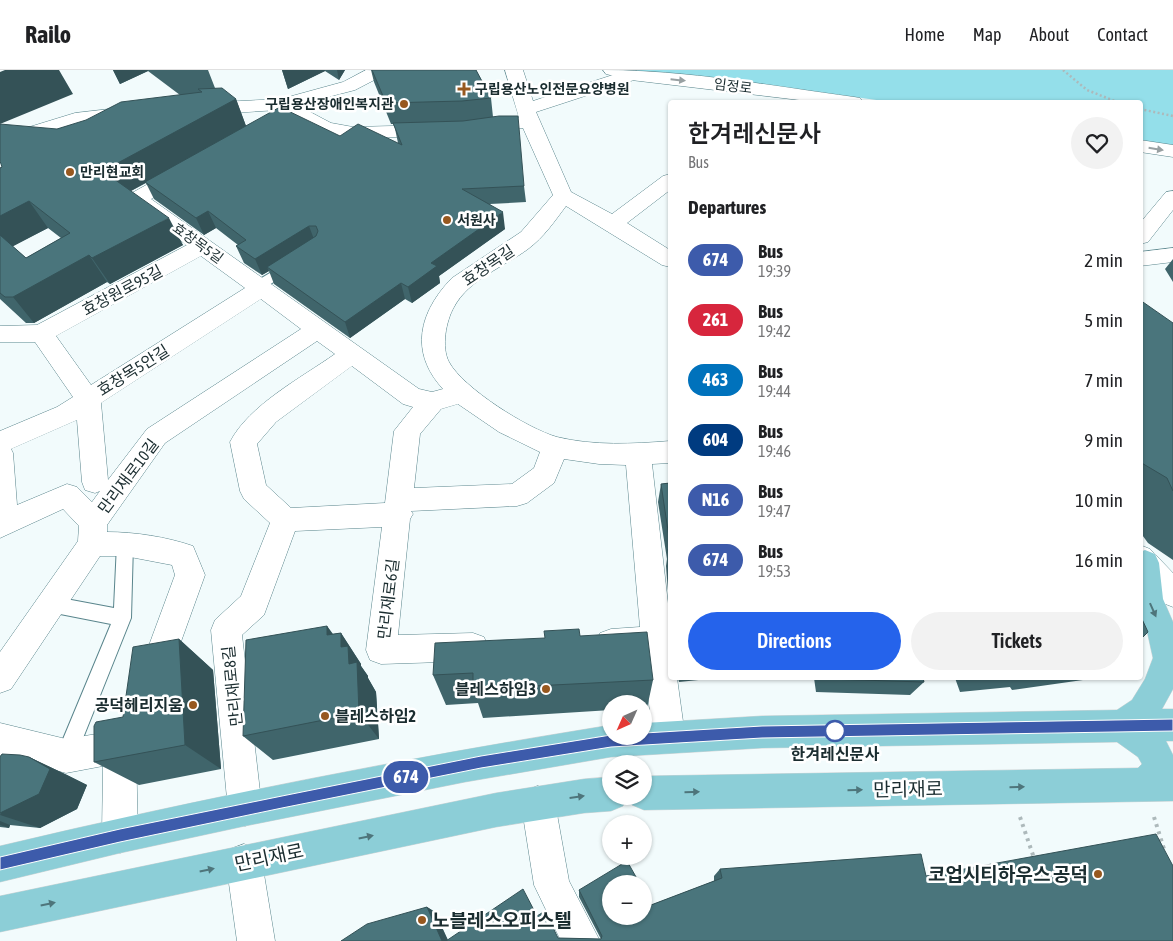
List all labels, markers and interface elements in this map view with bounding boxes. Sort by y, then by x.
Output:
text: Railo [25,21,71,48]
text: Home [905,24,945,45]
text: Map [973,24,1002,45]
text: About [1030,24,1069,45]
text: Contact [1097,24,1148,45]
one-way arrow [670,76,686,84]
street label: 임정로 [713,76,753,96]
place label: 구립용산노인전문요양병원 [475,81,630,97]
marker: 구립용산노인전문요양병원 [457,82,471,96]
place label: 구립용산장애인복지관 [265,96,394,112]
marker: 구립용산장애인복지관 [398,98,410,110]
button: heart [1071,117,1123,169]
text: 한겨레신문사 [688,120,820,147]
one-way arrow [1149,145,1165,153]
text: Bus [688,153,709,171]
place label: 만리현교회 [80,164,144,180]
marker: 만리현교회 [64,166,76,178]
text: Departures [688,196,766,218]
place label: 서원사 [457,212,496,228]
marker: 서원사 [441,214,453,226]
street label: 효창목5길 [170,219,226,267]
text: Bus [758,240,783,262]
street label: 효창목길 [459,241,517,289]
text: 674 [703,249,728,270]
text: 2 min [1084,249,1123,271]
street label: 효창원로95길 [79,261,165,319]
text: 19:39 [758,262,791,280]
text: Bus [758,300,783,322]
text: 261 [703,309,728,330]
text: 5 min [1084,309,1123,331]
text: 19:42 [758,322,791,340]
street label: 효창목5안길 [94,341,172,399]
text: Bus [758,360,783,382]
text: 463 [703,369,728,390]
text: 7 min [1084,369,1123,391]
text: 19:44 [758,382,791,400]
text: Bus [758,420,783,442]
text: 604 [703,429,728,450]
text: 9 min [1084,429,1123,451]
street label: 만리재로10길 [94,435,162,517]
text: 19:46 [758,442,791,460]
text: Bus [758,480,783,502]
text: N16 [702,489,729,510]
text: 10 min [1075,489,1123,511]
text: 19:47 [758,502,791,520]
text: Bus [758,540,783,562]
text: 674 [703,549,728,570]
text: 16 min [1075,549,1123,571]
street label: 만리재로6길 [374,558,402,640]
text: 19:53 [758,562,791,580]
one-way arrow [1149,603,1157,617]
button: Directions [688,612,901,670]
button: Tickets [911,612,1123,670]
street label: 만리재로8길 [219,645,245,727]
place label: 블레스하임3 [455,680,536,698]
marker: 블레스하임3 [540,683,552,695]
north arrow [602,695,652,745]
map controls [602,695,652,925]
place label: 공덕헤리지움 [95,696,183,714]
marker: 공덕헤리지움 [187,699,199,711]
place label: 블레스하임2 [335,707,416,725]
marker: 블레스하임2 [319,710,331,722]
marker: 한겨레신문사 [824,720,846,742]
place label: 한겨레신문사 [791,745,879,763]
button: layers [602,755,652,805]
line badge: 674 [377,761,435,793]
text: 674 [393,766,419,787]
street label: 만리재로 [873,777,943,801]
one-way arrow [1010,783,1026,791]
one-way arrow [847,785,863,793]
one-way arrow [685,788,701,796]
one-way arrow [569,793,585,801]
button: + [602,815,652,865]
one-way arrow [358,833,373,841]
street label: 만리재로 [233,839,305,875]
place label: 코업시티하우스 공덕 [928,863,1088,885]
one-way arrow [199,866,214,874]
marker: 코업시티하우스 공덕 [1092,868,1104,880]
button: − [602,875,652,925]
one-way arrow [40,900,55,908]
place label: 노블레스오피스텔 [432,909,572,931]
marker: 노블레스오피스텔 [416,914,428,926]

